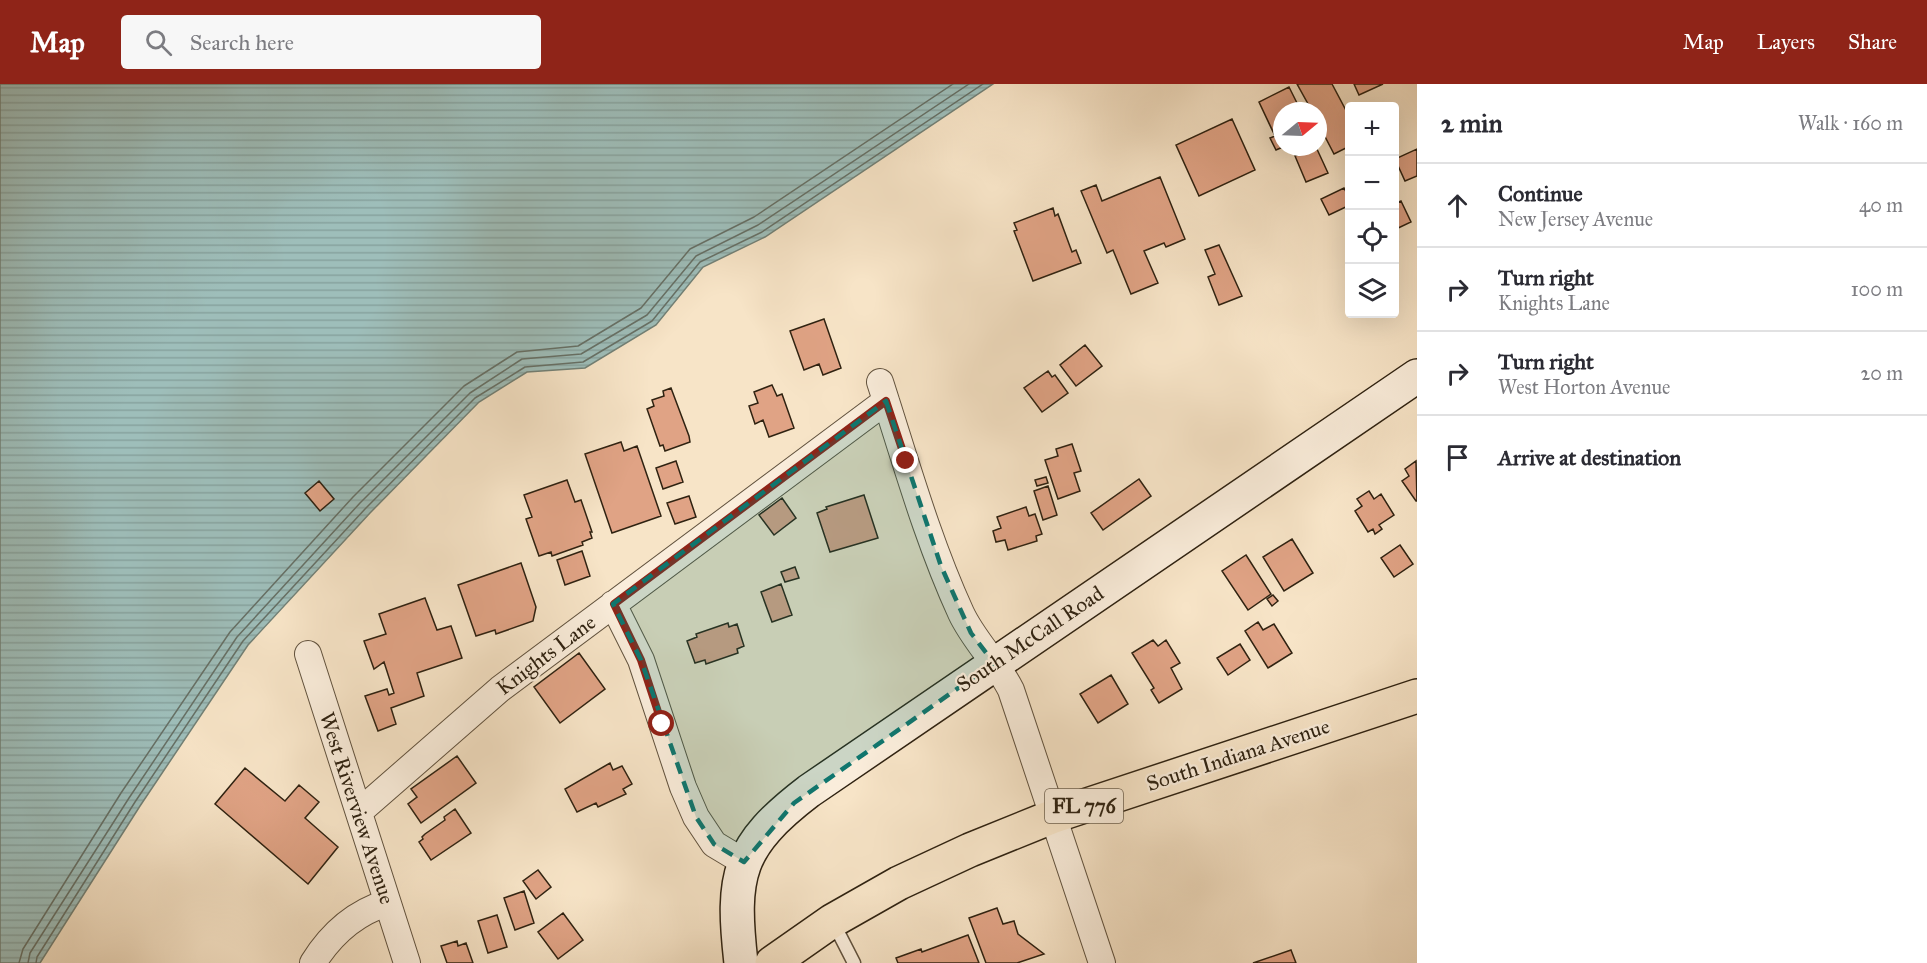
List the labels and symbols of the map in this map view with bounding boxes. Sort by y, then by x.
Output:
north arrow [1273,102,1327,156]
route end [892,447,918,473]
street label: South McCall Road [952,580,1109,698]
street label: Knights Lane [491,609,601,701]
street label: West Riverview Avenue [314,709,400,908]
route start [648,710,674,736]
street label: South Indiana Avenue [1143,713,1333,797]
road number: FL 776 [1045,789,1123,823]

